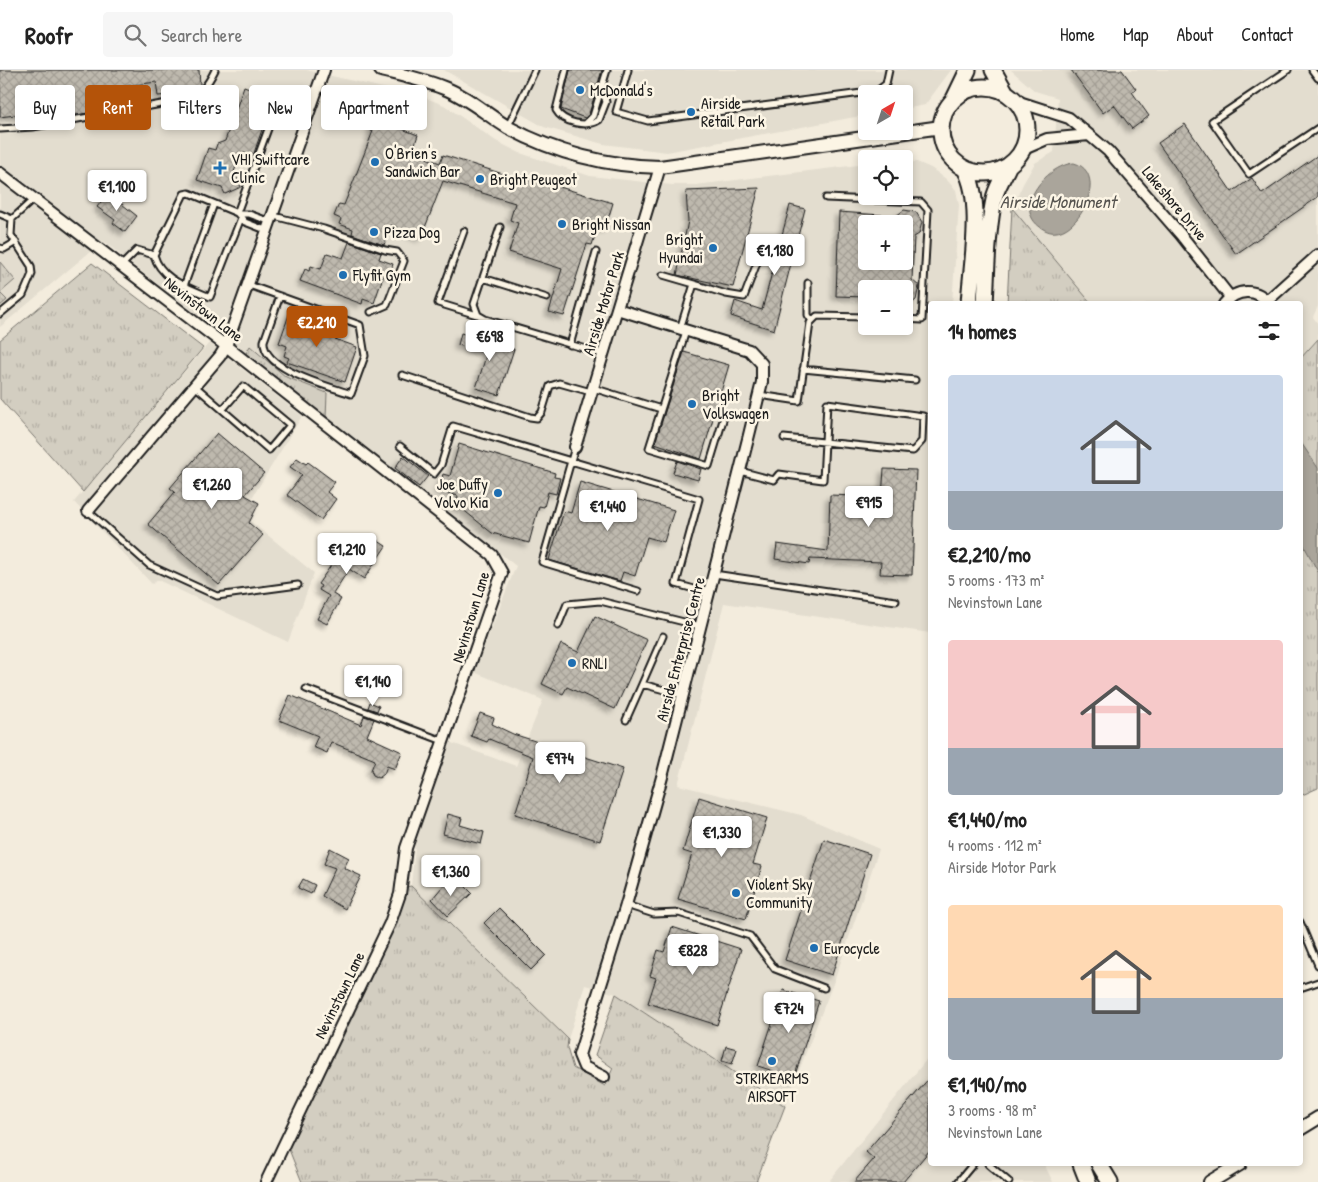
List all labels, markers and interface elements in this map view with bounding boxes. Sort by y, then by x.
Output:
search box [103,12,453,57]
text: Roofr [25,19,73,51]
icon: search [121,21,149,49]
text: Search here [161,22,242,48]
text: Home [1060,22,1095,47]
text: Map [1123,22,1148,47]
text: About [1176,22,1213,47]
text: Contact [1241,22,1293,47]
place label: McDonald's [590,79,653,101]
marker: McDonald's [574,84,586,96]
chip: Buy [15,85,75,130]
chip: Rent [85,85,151,130]
chip: Filters [161,85,239,130]
chip: New [249,85,311,130]
chip: Apartment [321,85,427,130]
north arrow [858,85,912,140]
map controls [858,85,913,335]
place label: Airside Retail Park [701,92,765,132]
marker: Airside Retail Park [685,106,697,118]
place label: O'Brien's Sandwich Bar [385,142,460,182]
place label: VHI Swiftcare Clinic [231,148,310,188]
button: locate [858,150,913,205]
marker: O'Brien's Sandwich Bar [369,156,381,168]
marker: VHI Swiftcare Clinic [213,161,227,175]
street label: Lakeshore Drive [1137,161,1213,245]
place label: Bright Peugeot [490,168,577,190]
pin: €1,100 [76,170,158,212]
marker: Bright Peugeot [474,173,486,185]
text: €1,100 [99,175,135,197]
water label: Airside Monument [1000,189,1119,214]
place label: Bright Nissan [572,213,651,235]
button: + [858,215,913,270]
marker: Bright Nissan [556,218,568,230]
place label: Pizza Dog [384,221,440,243]
marker: Pizza Dog [368,226,380,238]
place label: Bright Hyundai [659,228,703,268]
pin: €1,180 [734,234,816,276]
text: €1,180 [757,239,793,261]
marker: Bright Hyundai [707,242,719,254]
street label: Airside Motor Park [577,248,629,358]
place label: Flyfit Gym [352,264,411,286]
marker: Flyfit Gym [337,269,349,281]
street label: Nevinstown Lane [160,271,248,347]
button: − [858,280,913,335]
pin: €2,210 [276,306,358,348]
text: €2,210 [298,311,336,333]
text: 14 homes [948,317,1016,346]
icon: filters [1255,317,1283,345]
pin: €698 [460,320,520,362]
text: €698 [477,325,503,347]
place label: Bright Volkswagen [702,384,769,424]
marker: Bright Volkswagen [686,398,698,410]
icon: home [1071,407,1161,497]
pin: €1,260 [171,468,253,510]
text: €1,260 [193,473,231,495]
place label: Joe Duffy Volvo Kia [434,473,488,513]
pin: €915 [839,486,899,528]
marker: Joe Duffy Volvo Kia [492,487,504,499]
pin: €1,440 [567,490,649,532]
text: €915 [856,491,882,513]
text: €1,440 [590,495,626,517]
pin: €1,210 [306,532,388,575]
text: €1,210 [328,538,366,560]
text: €2,210/mo [948,540,1031,569]
street label: Nevinstown Lane [446,568,494,665]
text: 5 rooms · 173 m² [948,569,1044,591]
street label: Airside Enterprise Centre [650,574,710,724]
text: Nevinstown Lane [948,591,1042,613]
place label: RNLI [582,652,608,674]
marker: RNLI [566,657,578,669]
pin: €1,140 [332,664,414,707]
text: €1,140 [355,670,391,692]
icon: home [1071,672,1161,762]
pin: €974 [530,742,590,784]
text: €974 [546,747,574,769]
text: €1,440/mo [948,805,1027,834]
pin: €1,330 [681,816,763,858]
text: €1,330 [703,821,741,843]
text: 4 rooms · 112 m² [948,834,1042,856]
pin: €1,360 [410,854,492,897]
text: Airside Motor Park [948,856,1056,878]
text: €1,360 [432,860,470,882]
place label: Violent Sky Community [746,873,813,913]
marker: Violent Sky Community [730,887,742,899]
pin: €828 [663,934,723,976]
place label: Eurocycle [824,937,881,959]
icon: home [1071,937,1161,1027]
text: €828 [678,939,708,961]
marker: Eurocycle [808,942,820,954]
street label: Nevinstown Lane [308,947,370,1042]
pin: €724 [759,992,819,1034]
text: €724 [774,997,804,1019]
marker: STRIKEARMS AIRSOFT [766,1055,778,1067]
place label: STRIKEARMS AIRSOFT [735,1067,809,1107]
text: €1,140/mo [948,1070,1027,1099]
text: 3 rooms · 98 m² [948,1099,1037,1121]
text: Nevinstown Lane [948,1121,1042,1143]

